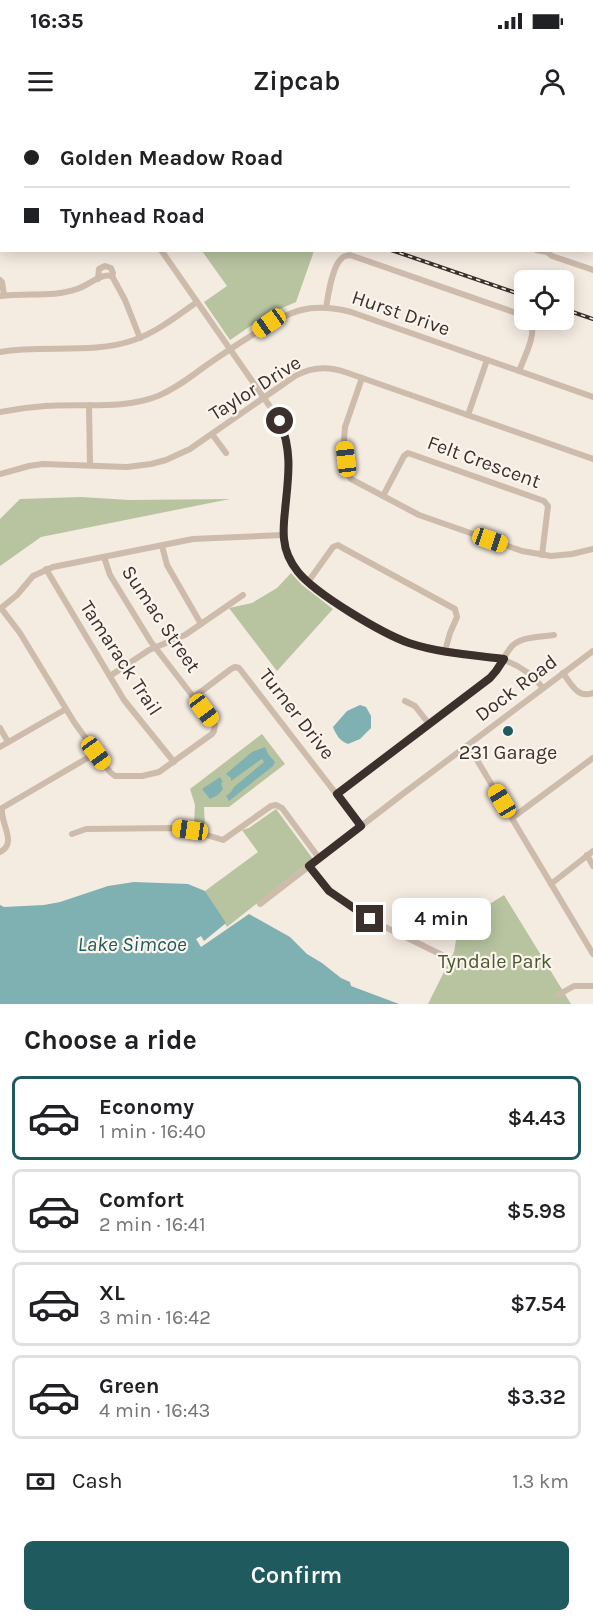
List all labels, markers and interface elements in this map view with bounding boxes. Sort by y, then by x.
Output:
text: 16:35 [30,8,84,34]
icon: menu [24,65,57,98]
text: Zipcab [253,65,340,97]
icon: person [536,65,569,98]
text: Golden Meadow Road [60,145,283,171]
text: Tynhead Road [60,203,205,229]
map controls [514,270,574,330]
button: locate [514,270,574,330]
street label: Hurst Drive [349,285,453,341]
car [249,305,289,341]
street label: Taylor Drive [205,351,305,425]
route start [266,407,293,434]
street label: Felt Crescent [424,431,544,493]
car [335,440,357,478]
car [470,526,510,554]
street label: Sumac Street [117,561,205,677]
street label: Tamarack Trail [75,596,167,720]
street label: Dock Road [471,650,561,726]
street label: Turner Drive [254,664,340,764]
car [186,690,222,730]
marker: 231 Garage [501,724,515,738]
car [78,733,114,773]
place label: 231 Garage [459,741,557,764]
car [485,781,519,821]
car [171,819,209,841]
callout: 4 min [391,898,490,940]
route end [356,905,383,932]
text: 4 min [414,907,469,930]
water label: Lake Simcoe [78,932,187,956]
park label: Tyndale Park [438,950,552,973]
text: Choose a ride [24,1024,197,1056]
icon: car [27,1091,81,1145]
text: Economy [99,1094,194,1120]
text: $4.43 [507,1105,566,1131]
text: 1 min · 16:40 [99,1120,206,1143]
icon: car [27,1184,81,1238]
text: Comfort [99,1187,184,1213]
text: $5.98 [507,1198,566,1224]
text: 2 min · 16:41 [99,1213,206,1236]
icon: car [27,1277,81,1331]
text: XL [99,1280,125,1306]
text: $7.54 [510,1291,566,1317]
text: 3 min · 16:42 [99,1306,211,1329]
icon: car [27,1370,81,1424]
text: Green [99,1373,160,1399]
text: $3.32 [507,1384,566,1410]
text: 4 min · 16:43 [99,1399,210,1422]
icon: cash [24,1465,57,1498]
text: Cash [72,1468,122,1494]
text: 1.3 km [512,1470,569,1493]
button: Confirm [24,1541,569,1610]

